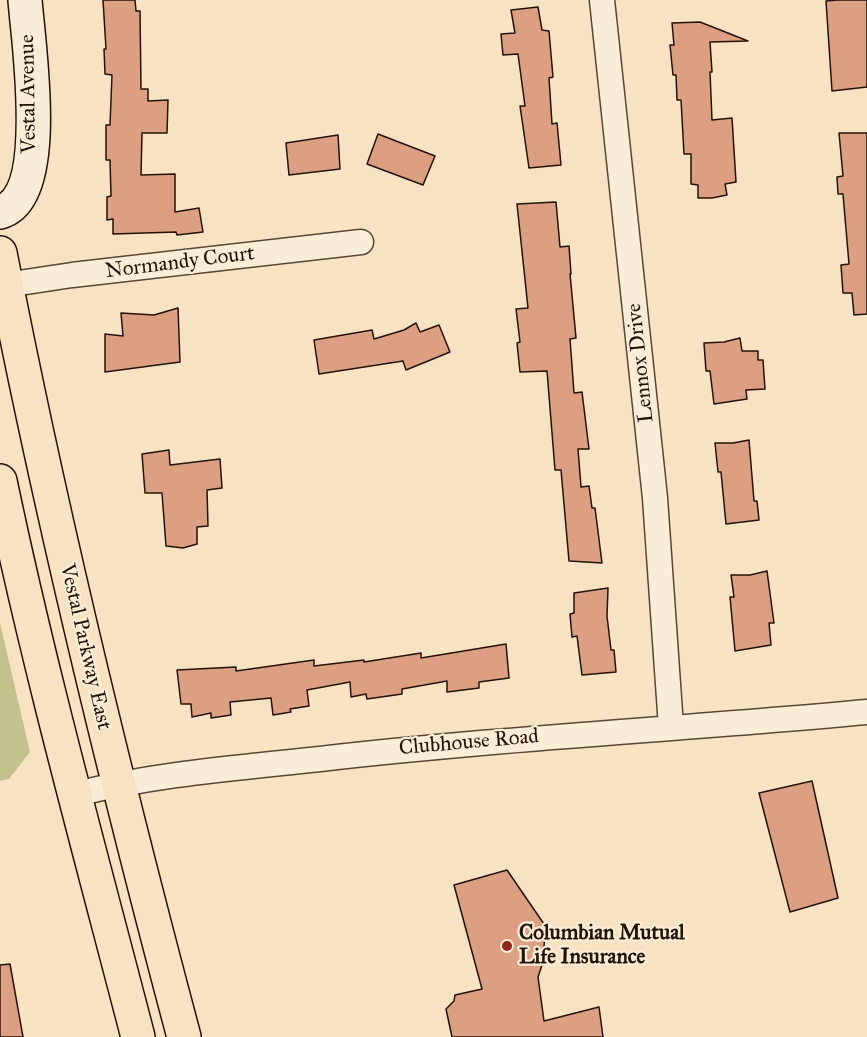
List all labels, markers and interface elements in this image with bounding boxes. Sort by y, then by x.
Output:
street label: Vestal Avenue [15,34,43,154]
street label: Normandy Court [104,241,256,285]
street label: Lennox Drive [622,302,660,424]
street label: Vestal Parkway East [54,562,116,732]
street label: Clubhouse Road [398,724,540,762]
place label: Columbian Mutual Life Insurance [519,921,685,971]
marker: Columbian Mutual Life Insurance [500,939,514,953]

